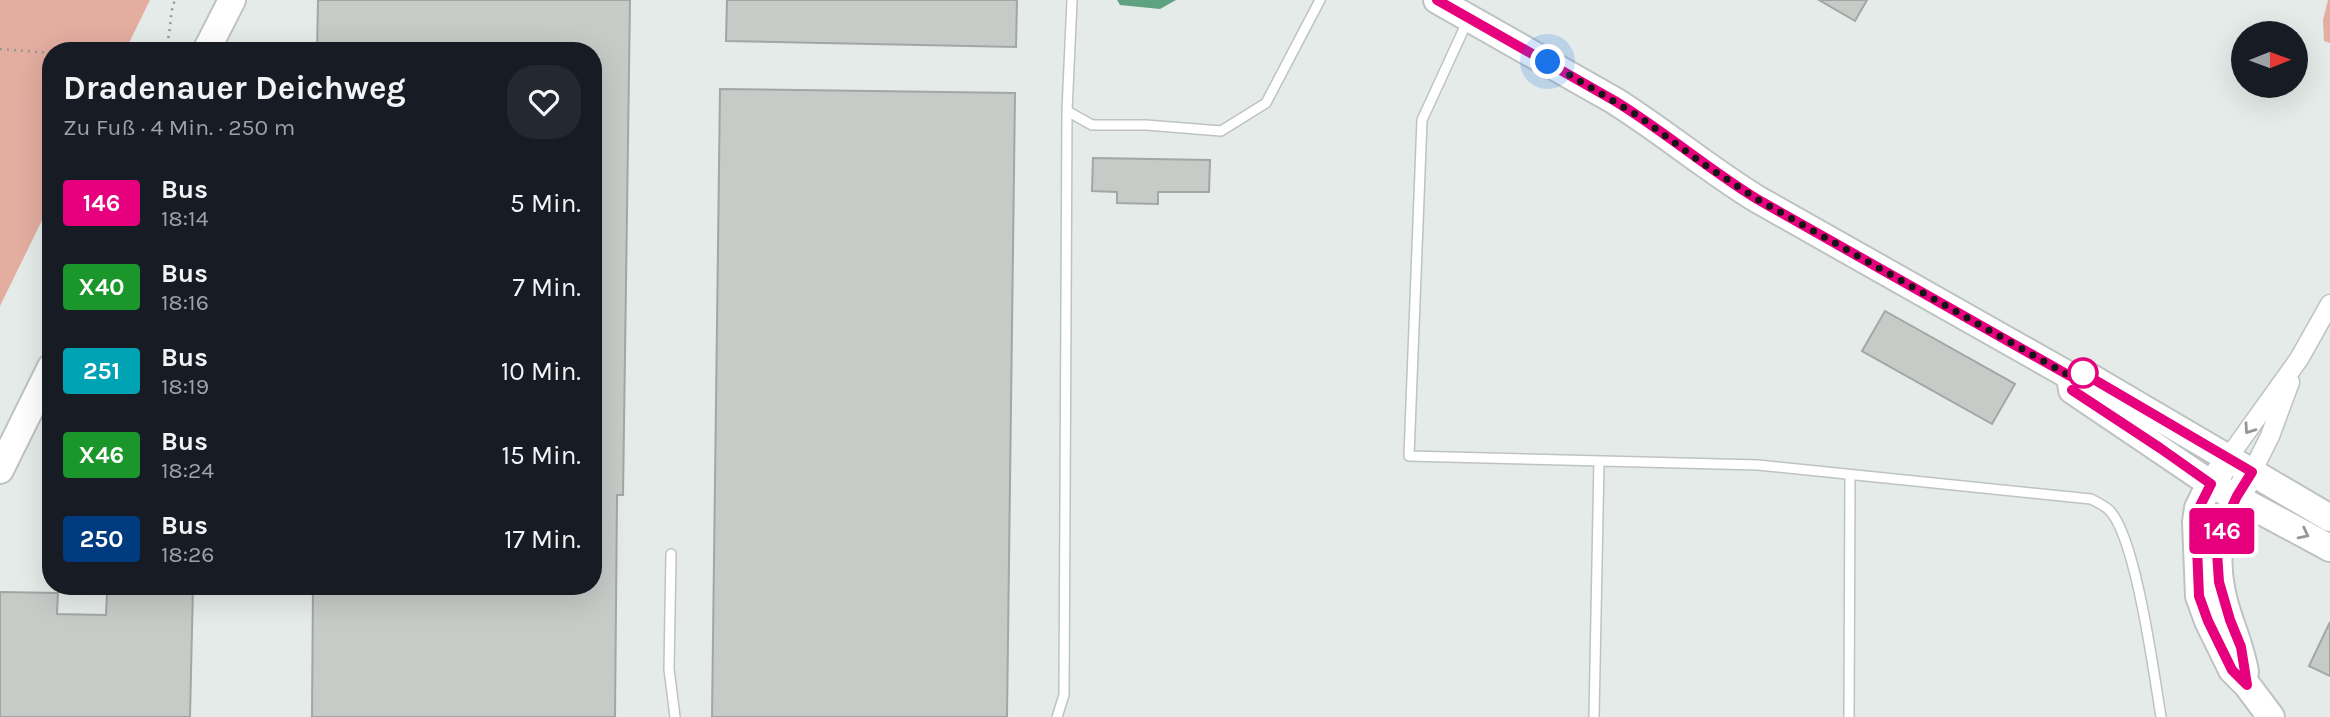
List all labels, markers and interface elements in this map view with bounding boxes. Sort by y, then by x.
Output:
north arrow [2231,21,2308,98]
map controls [2231,21,2308,98]
your location [1530,44,1565,79]
button: heart [507,65,581,139]
text: Dradenauer Deichweg [63,69,406,107]
text: Zu Fuß · 4 Min. · 250 m [63,114,295,141]
text: Bus [161,174,208,205]
text: 5 Min. [510,188,581,219]
text: 146 [83,189,120,217]
text: 18:14 [161,205,208,232]
text: Bus [161,258,208,289]
text: 7 Min. [513,272,581,303]
text: X40 [79,273,124,301]
text: 18:16 [161,289,209,316]
text: Bus [161,342,208,373]
text: 10 Min. [501,356,581,387]
text: 251 [83,357,120,385]
unlabelled marker [2068,358,2098,388]
text: 18:19 [161,373,209,400]
one-way arrow [2245,421,2257,434]
text: Bus [161,426,208,457]
text: 15 Min. [501,440,581,471]
text: X46 [79,441,124,469]
text: 18:24 [161,457,214,484]
line badge: 146 [2182,508,2262,554]
text: Bus [161,510,208,541]
text: 146 [2203,517,2241,545]
text: 17 Min. [504,524,581,555]
text: 250 [80,525,123,553]
one-way arrow [2297,526,2310,540]
text: 18:26 [161,541,215,568]

